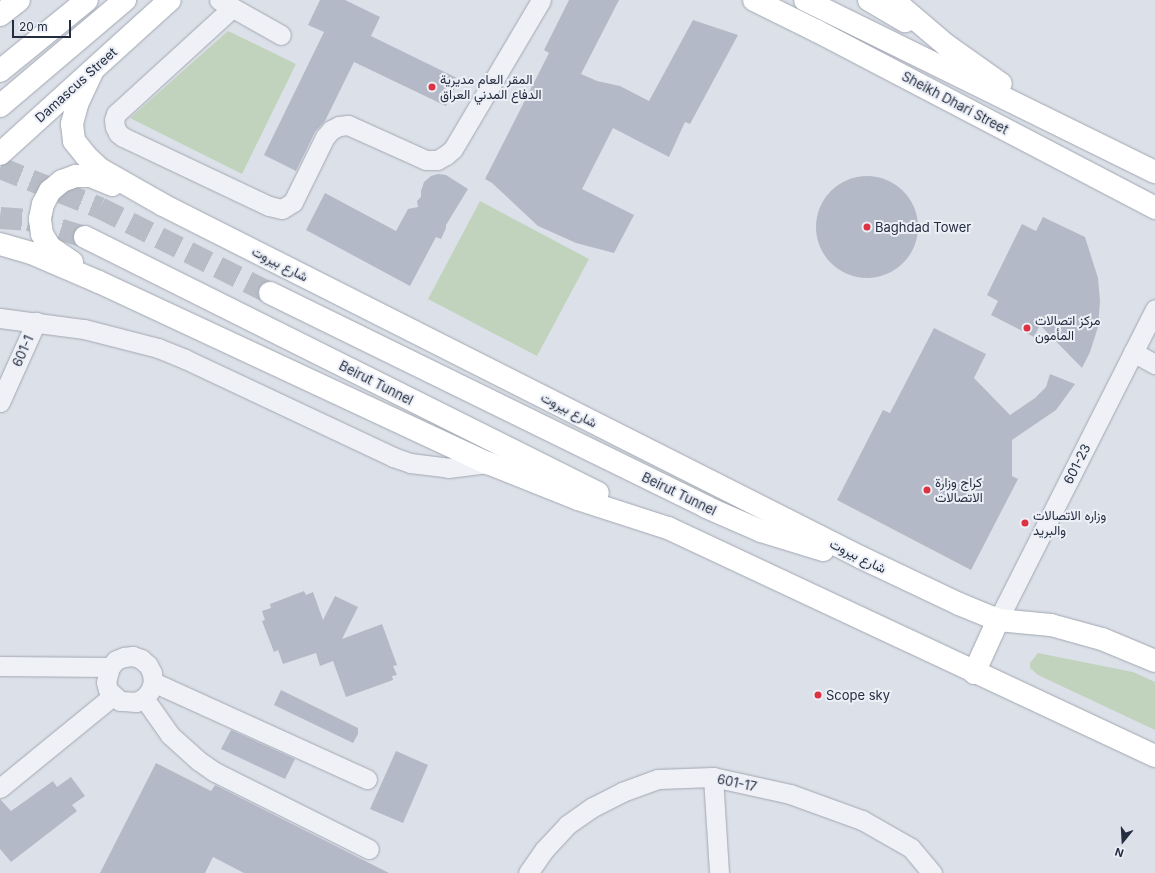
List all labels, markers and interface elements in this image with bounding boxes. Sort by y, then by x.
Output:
scale bar [14,12,73,38]
text: 20 m [19,19,48,34]
street label: Damascus Street [32,44,120,126]
street label: Sheikh Dhari Street [899,68,1011,138]
place label: المقر العام مديرية الدفاع المدني العراق [440,72,541,103]
marker: المقر العام مديرية الدفاع المدني العراق [427,82,437,92]
place label: Baghdad Tower [875,219,971,235]
marker: Baghdad Tower [862,222,872,232]
street label: شارع بيروت [249,243,311,285]
place label: مركز اتصالات المأمون [1035,313,1101,344]
marker: مركز اتصالات المأمون [1022,323,1032,333]
street label: 601-1 [9,333,37,369]
street label: Beirut Tunnel [336,358,416,408]
street label: شارع بيروت [538,389,600,431]
street label: 601-23 [1060,441,1094,487]
street label: Beirut Tunnel [639,469,719,519]
place label: كراج وزارة الاتصالات [935,475,983,506]
marker: كراج وزارة الاتصالات [922,485,932,495]
place label: وزاره الاتصالات والبريد [1033,508,1106,539]
marker: وزاره الاتصالات والبريد [1020,518,1030,528]
street label: شارع بيروت [827,536,889,576]
place label: Scope sky [826,687,890,703]
marker: Scope sky [813,690,823,700]
street label: 601-17 [716,771,758,795]
north arrow [1103,821,1143,861]
text: N [1113,844,1125,860]

